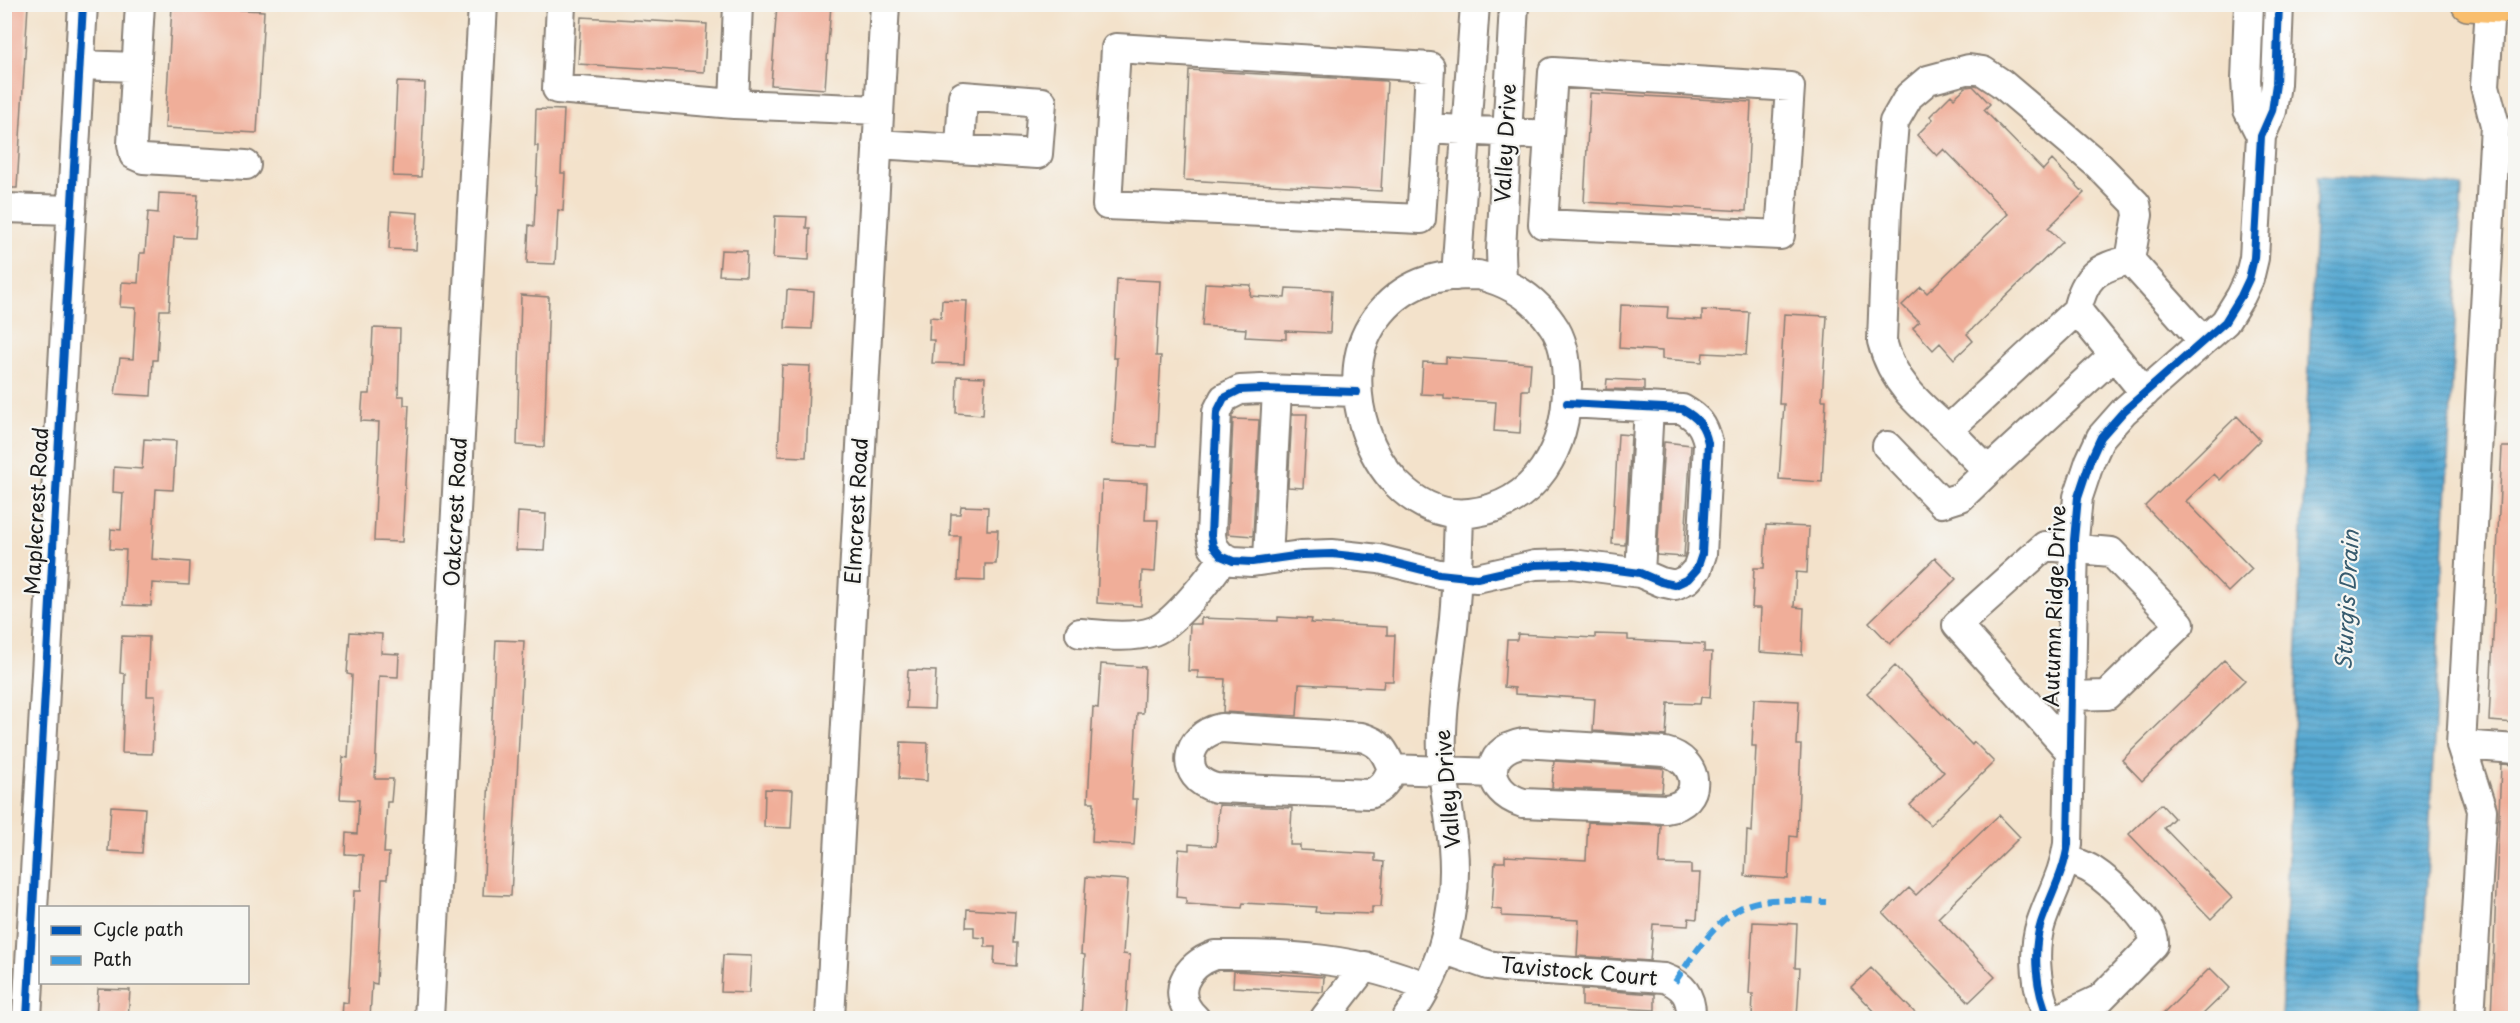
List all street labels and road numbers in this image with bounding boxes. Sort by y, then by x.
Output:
street label: Valley Drive [1485,82,1523,203]
street label: Maplecrest Road [15,426,55,596]
street label: Oakcrest Road [434,436,474,587]
street label: Elmcrest Road [835,437,875,585]
street label: Autumn Ridge Drive [2033,504,2073,707]
street label: Valley Drive [1425,728,1467,850]
street label: Tavistock Court [1499,947,1659,993]

